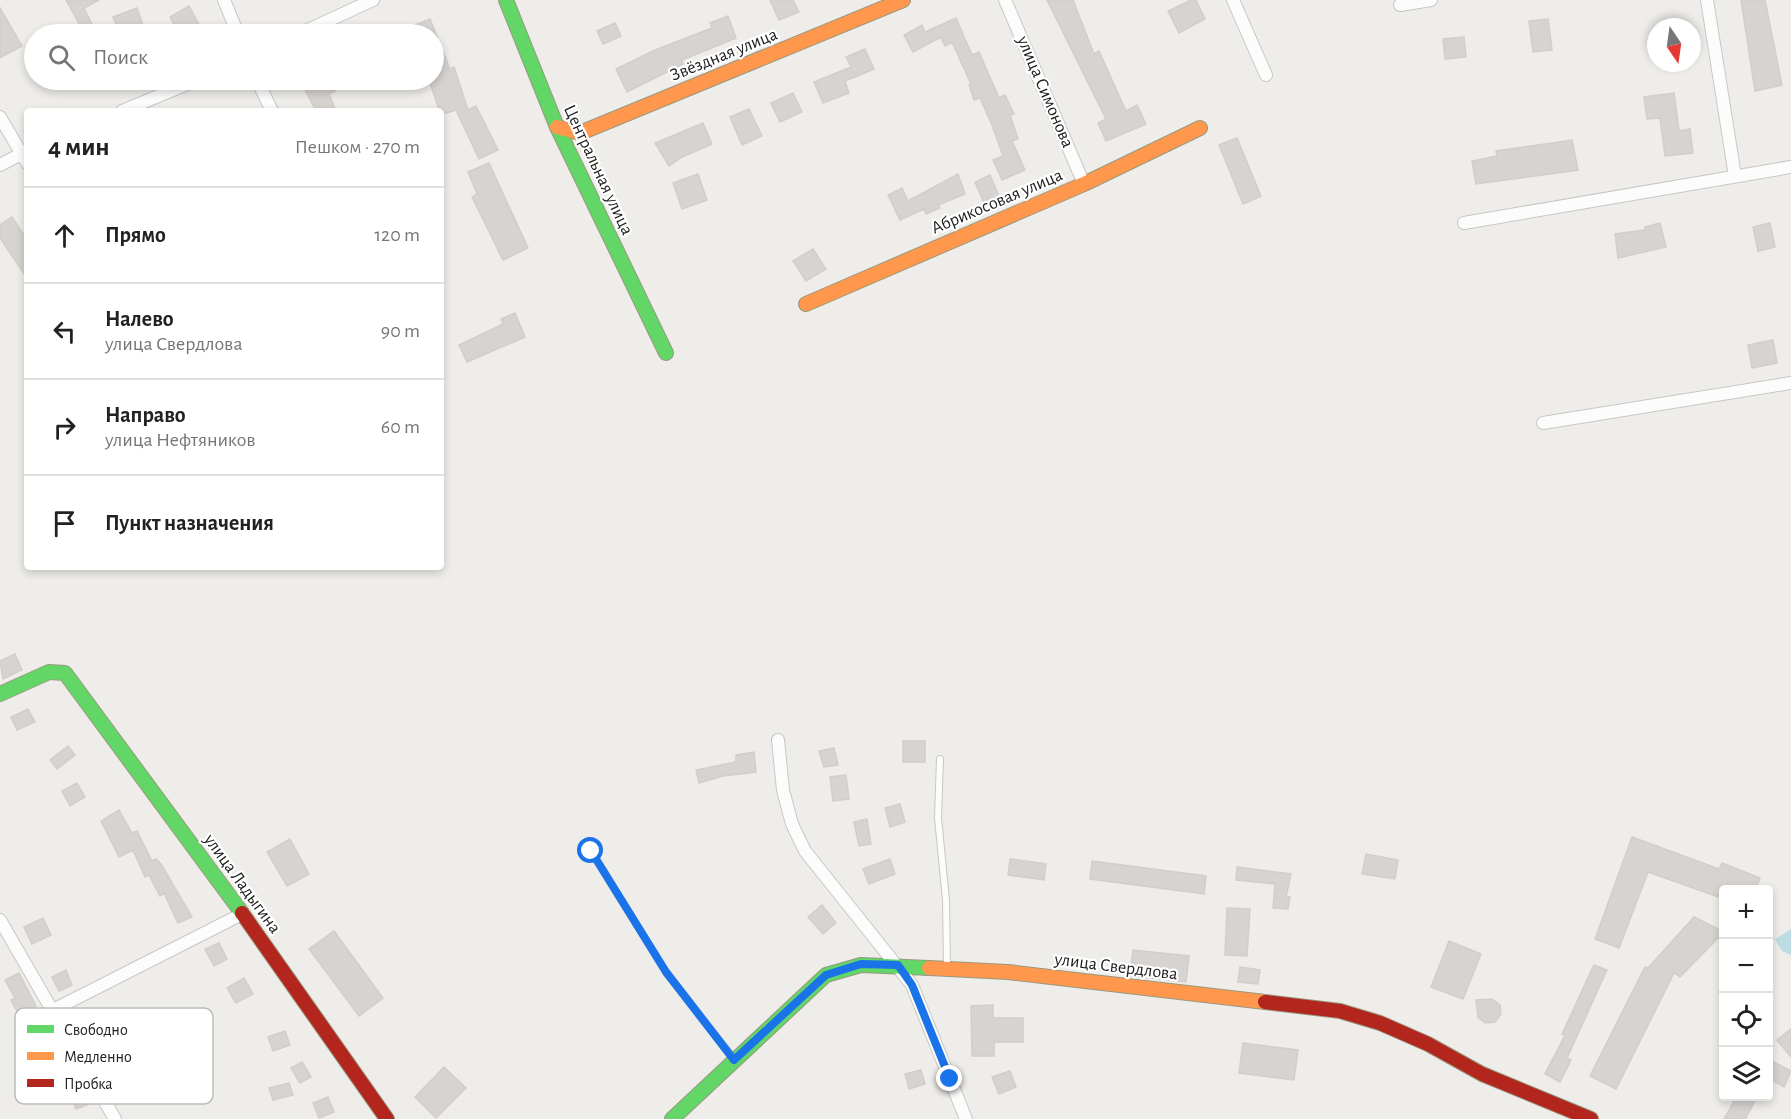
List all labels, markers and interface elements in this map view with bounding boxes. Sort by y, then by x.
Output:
north arrow [1647,18,1701,72]
search box [24,24,444,90]
street label: Звёздная улица [668,25,780,85]
street label: улица Симонова [1013,33,1077,150]
icon: search [45,41,78,74]
text: Поиск [93,46,148,68]
street label: Центральная улица [560,102,636,238]
text: 4 мин [48,134,110,160]
text: Пешком · 270 m [295,137,420,157]
street label: Абрикосовая улица [928,165,1065,238]
icon: ahead [48,219,81,252]
text: Прямо [105,224,166,246]
text: 120 m [374,225,420,245]
text: Налево [105,308,174,330]
icon: left [48,315,81,348]
text: 90 m [381,321,420,341]
text: улица Свердлова [105,334,243,354]
text: Направо [105,404,186,426]
icon: right [48,411,81,444]
text: 60 m [381,417,420,437]
text: улица Нефтяников [105,430,255,450]
icon: arrive [48,507,81,540]
text: Пункт назначения [105,512,274,534]
street label: улица Ладыгина [200,830,284,937]
route start [577,837,603,863]
map controls [1719,885,1773,1101]
button: + [1719,885,1773,939]
button: − [1719,939,1773,993]
street label: улица Свердлова [1052,950,1179,983]
button: locate [1719,993,1773,1047]
legend [15,1008,213,1104]
text: Свободно [64,1022,128,1038]
button: layers [1719,1047,1773,1101]
text: Медленно [64,1049,132,1065]
route end [936,1065,962,1091]
text: Пробка [64,1076,113,1092]

